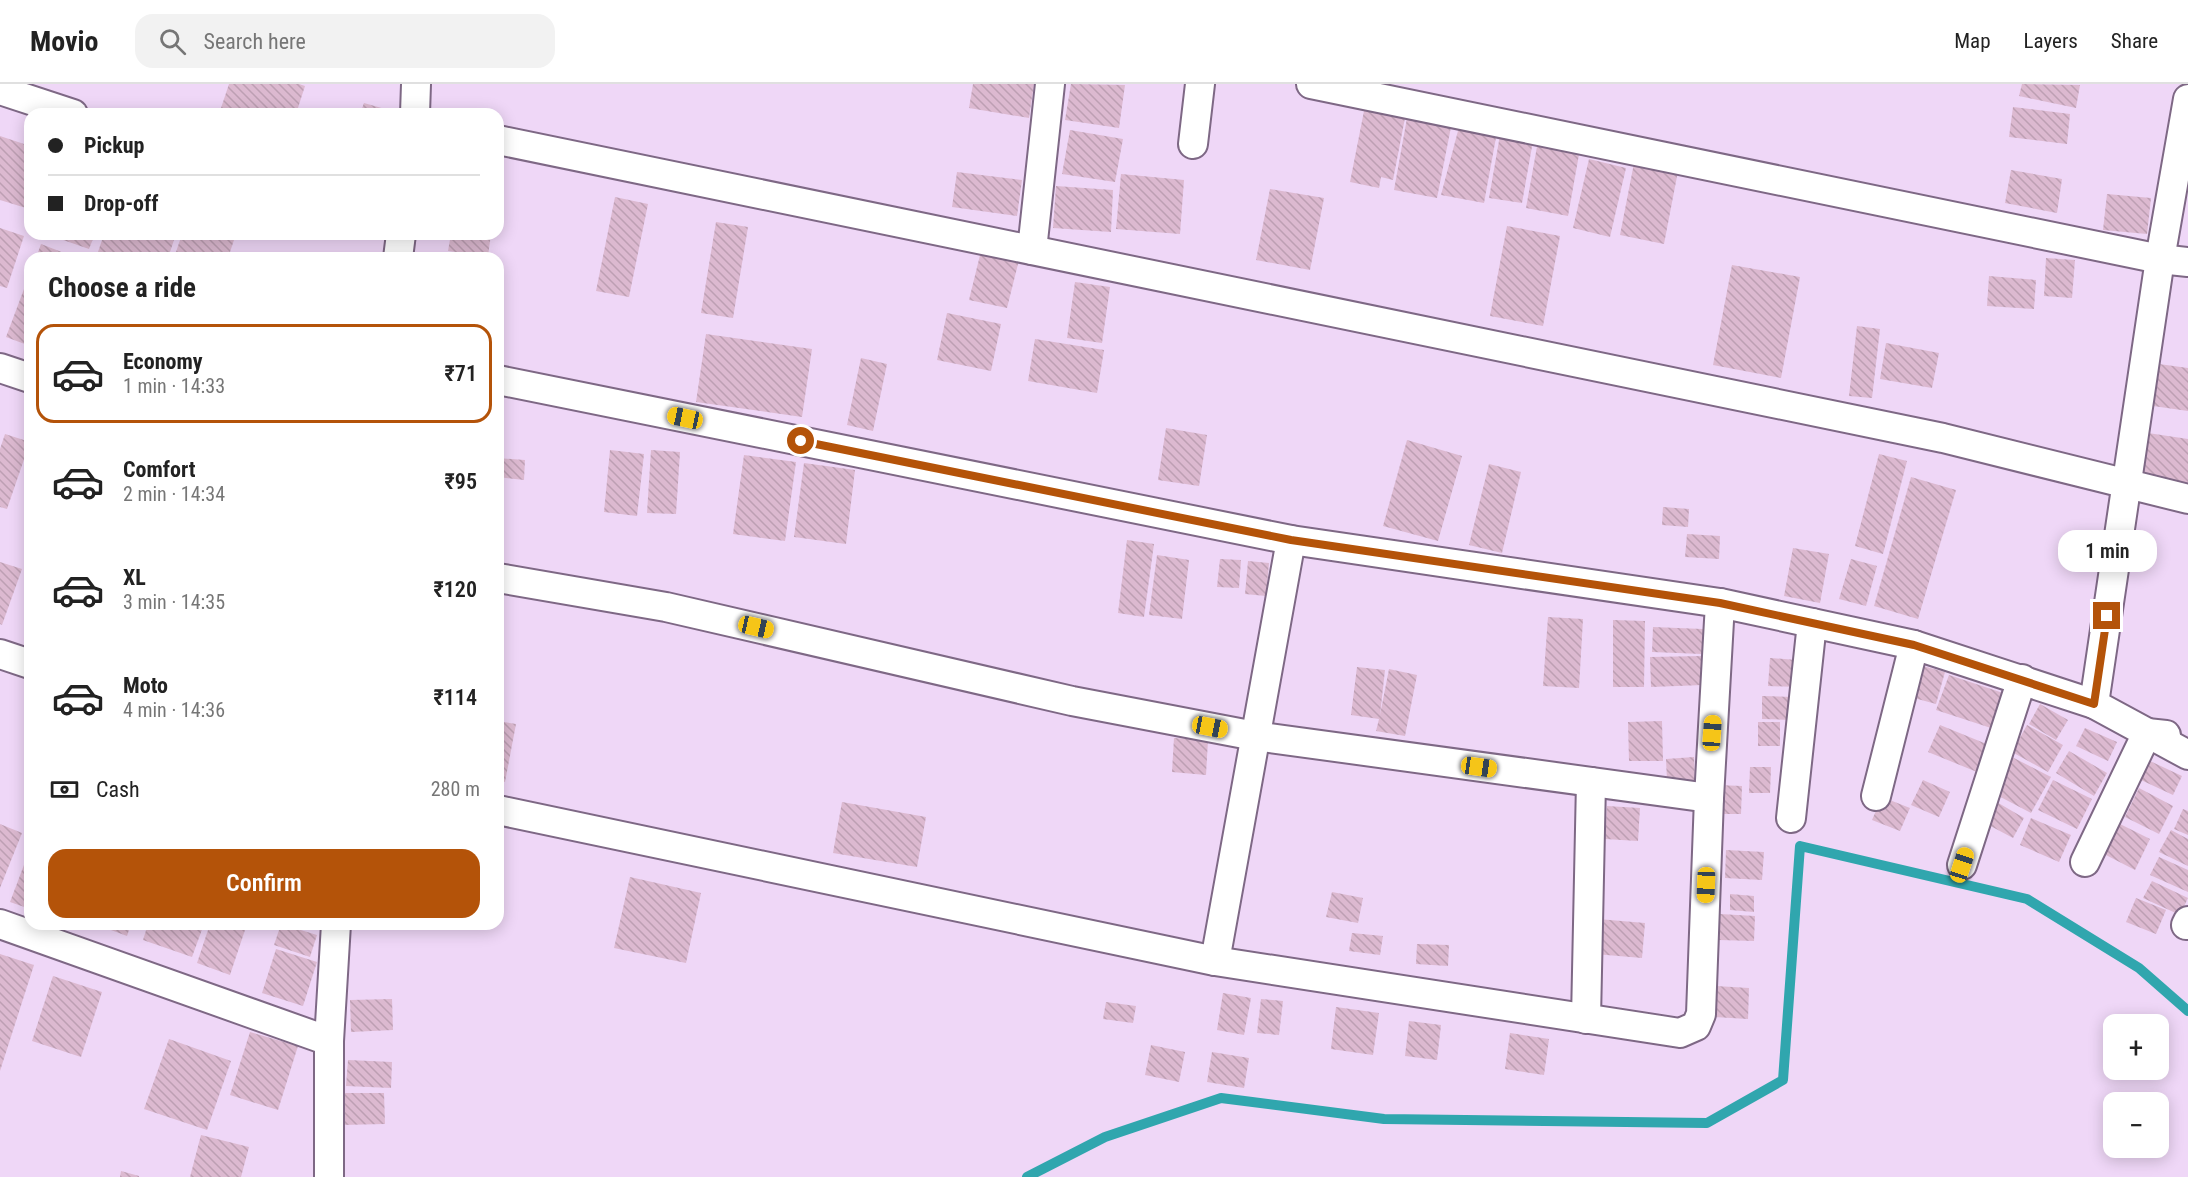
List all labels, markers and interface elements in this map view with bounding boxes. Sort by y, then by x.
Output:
search box [135,14,555,68]
text: Movio [30,25,99,58]
icon: search [156,25,189,58]
text: Search here [204,29,306,54]
text: Map [1954,29,1991,53]
text: Layers [2024,29,2078,53]
text: Share [2111,29,2158,53]
text: Pickup [84,133,144,158]
text: Drop-off [84,191,158,216]
text: Choose a ride [48,272,196,304]
icon: car [51,347,105,401]
text: Economy [123,349,203,374]
text: ₹71 [445,361,477,386]
text: 1 min · 14:33 [123,374,225,398]
car [666,405,704,431]
route start [787,427,814,454]
icon: car [51,455,105,509]
text: Comfort [123,457,196,482]
text: ₹95 [445,469,477,494]
text: 2 min · 14:34 [123,482,225,506]
callout: 1 min [2058,529,2156,571]
text: 1 min [2085,539,2130,563]
icon: car [51,563,105,617]
text: XL [123,565,146,590]
text: ₹120 [433,577,477,602]
text: 3 min · 14:35 [123,590,225,614]
route end [2093,602,2120,629]
car [736,614,776,640]
icon: car [51,671,105,725]
text: Moto [123,673,168,698]
text: ₹114 [433,685,477,710]
text: 4 min · 14:36 [123,698,225,722]
car [1702,714,1722,752]
car [1191,715,1229,739]
car [1460,756,1498,778]
icon: cash [48,773,81,806]
text: Cash [96,777,140,802]
text: 280 m [431,777,480,801]
car [1948,845,1976,885]
button: Confirm [48,849,480,918]
car [1696,867,1716,903]
map controls [2103,1014,2169,1158]
button: + [2103,1014,2169,1080]
button: − [2103,1092,2169,1158]

